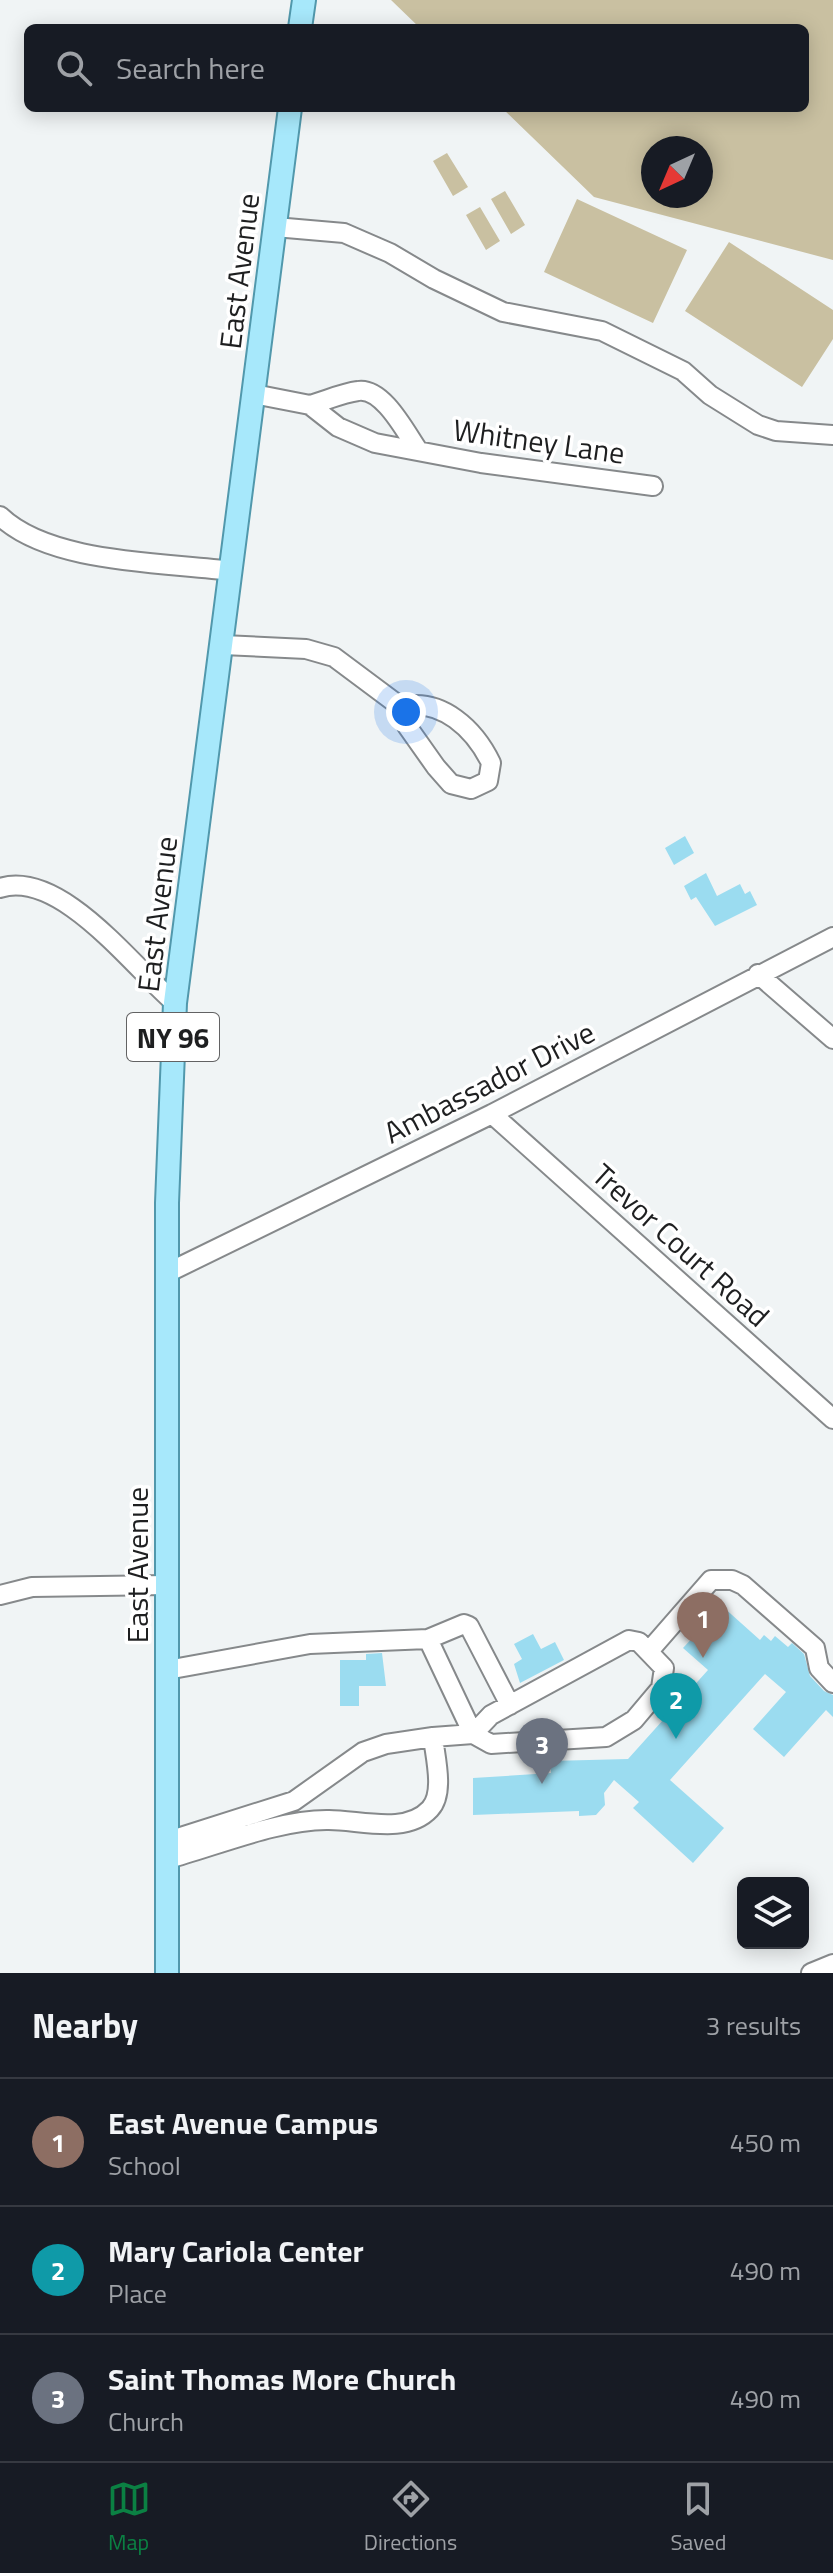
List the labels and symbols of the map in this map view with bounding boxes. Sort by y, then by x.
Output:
north arrow [641,136,713,208]
street label: East Avenue [207,191,271,351]
street label: Whitney Lane [450,406,628,476]
your location [386,692,426,732]
street label: East Avenue [125,834,189,994]
street label: Ambassador Drive [376,1009,602,1155]
road number: NY 96 [127,1013,219,1061]
street label: Trevor Court Road [582,1152,780,1338]
street label: East Avenue [114,1487,160,1643]
pin: 1 [677,1592,729,1658]
pin: 2 [650,1673,702,1739]
pin: 3 [516,1718,568,1784]

